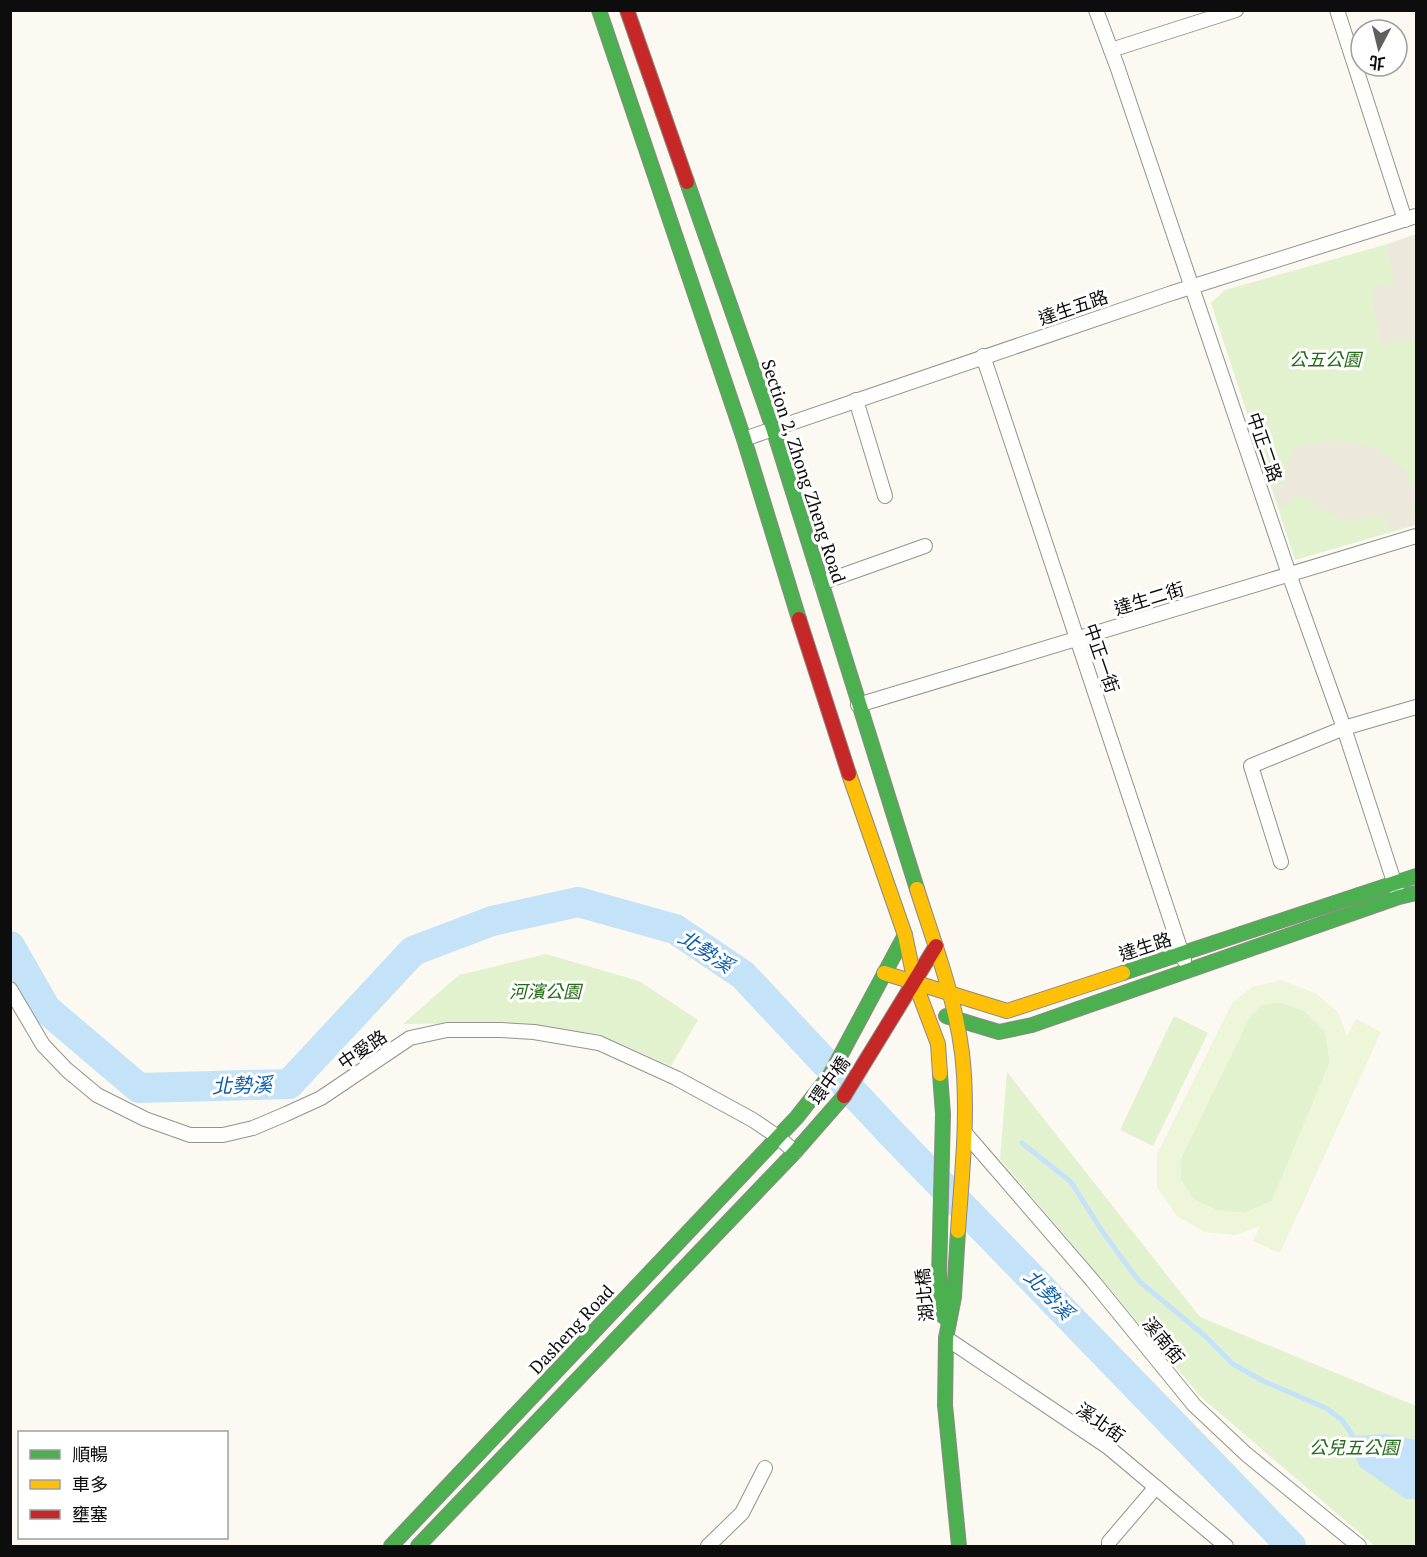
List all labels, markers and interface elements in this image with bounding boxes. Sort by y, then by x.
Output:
north arrow [1349,18,1409,78]
text: 北 [1368,51,1386,75]
street label: 達生五路 [1035,284,1111,330]
park label: 公五公園 [1289,347,1364,371]
street label: Section 2, Zhong Zheng Road [756,356,852,586]
street label: 中正二路 [1242,409,1288,485]
street label: 達生二街 [1111,576,1187,620]
street label: 中正一街 [1079,620,1125,696]
water label: 北勢溪 [673,923,741,980]
street label: 達生路 [1116,926,1174,966]
park label: 河濱公園 [509,979,584,1003]
street label: 中愛路 [333,1024,391,1074]
street label: 環中橋 [803,1051,855,1109]
water label: 北勢溪 [212,1070,275,1100]
water label: 北勢溪 [1018,1263,1082,1327]
street label: 湖北橋 [910,1267,938,1323]
street label: Dasheng Road [523,1279,619,1379]
street label: 溪南街 [1138,1311,1190,1369]
street label: 溪北街 [1072,1397,1130,1447]
legend [18,1431,228,1539]
park label: 公兒五公園 [1309,1435,1402,1459]
text: 順暢 [72,1442,108,1466]
text: 車多 [72,1472,108,1496]
text: 壅塞 [72,1502,108,1526]

